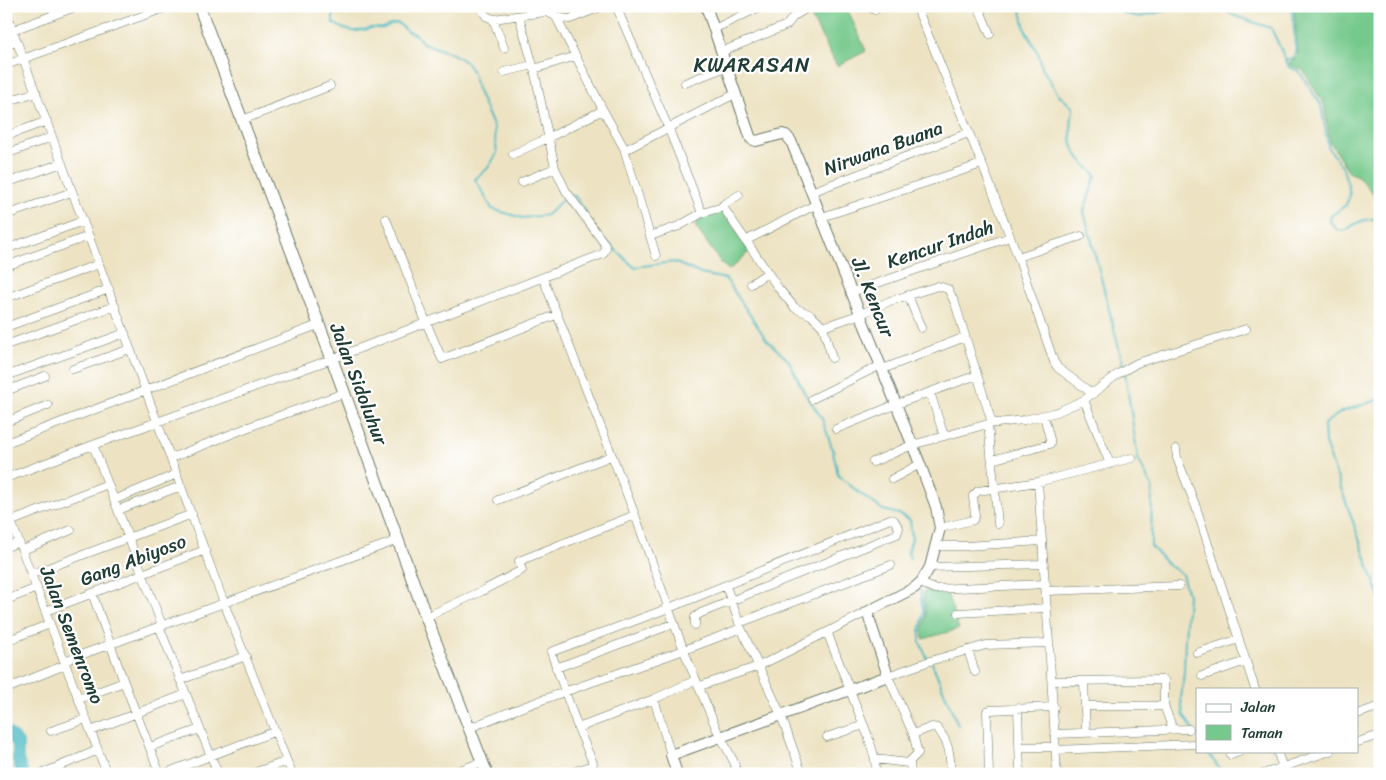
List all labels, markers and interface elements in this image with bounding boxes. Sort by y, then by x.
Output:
district label: KWARASAN [693,46,811,84]
street label: Nirwana Buana [819,111,948,185]
street label: Kencur Indah [882,210,998,278]
street label: Jl. Kencur [842,251,904,343]
street label: Jalan Sidoluhur [320,317,398,451]
street label: Gang Abiyoso [75,524,191,595]
street label: Jalan Semenromo [30,560,114,709]
legend [1196,688,1358,752]
text: Jalan [1240,694,1275,720]
text: Taman [1241,720,1283,746]

